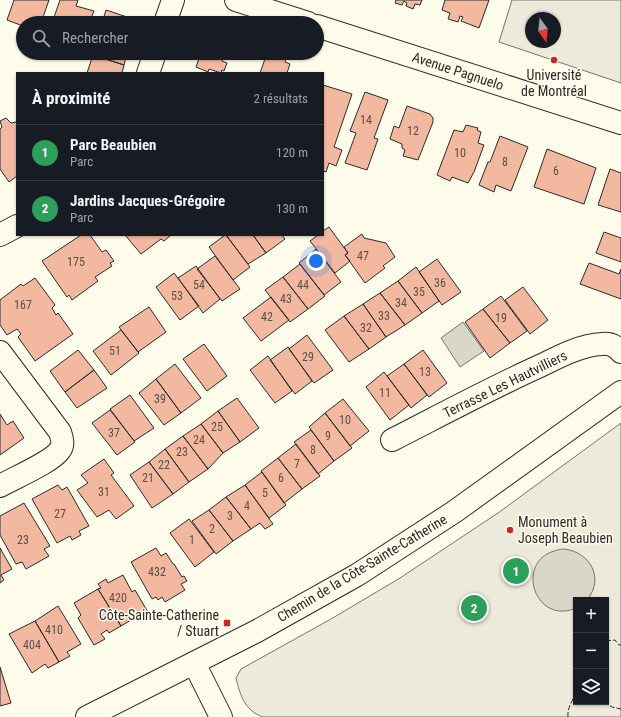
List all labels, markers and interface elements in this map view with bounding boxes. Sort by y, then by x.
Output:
north arrow [525,12,561,48]
search box [16,16,324,60]
icon: search [30,27,52,49]
text: Rechercher [62,29,128,47]
street label: Avenue Pagnuelo [410,49,506,93]
marker: Université de Montréal [549,55,559,65]
place label: Université de Montréal [521,67,587,99]
text: À proximité [32,88,110,108]
text: 2 résultats [254,91,308,106]
house number: 14 [360,113,372,127]
house number: 12 [407,124,419,138]
text: Parc Beaubien [70,136,157,154]
text: 1 [42,145,48,160]
text: 120 m [276,145,308,160]
house number: 10 [454,146,466,160]
text: Parc [70,154,93,169]
house number: 8 [502,155,508,169]
house number: 6 [553,164,559,178]
text: Jardins Jacques-Grégoire [70,192,225,210]
text: 2 [42,201,48,216]
text: 130 m [276,201,308,216]
text: Parc [70,210,93,225]
house number: 47 [357,249,369,263]
your location [306,251,326,271]
house number: 175 [67,255,85,269]
house number: 36 [434,276,446,290]
house number: 54 [193,278,205,292]
house number: 44 [297,278,309,292]
house number: 35 [413,285,425,299]
house number: 53 [171,289,183,303]
house number: 43 [280,292,292,306]
house number: 34 [395,296,407,310]
house number: 167 [14,298,32,312]
house number: 33 [378,309,390,323]
house number: 42 [261,310,273,324]
house number: 19 [495,311,507,325]
house number: 32 [360,321,372,335]
house number: 51 [109,344,121,358]
street label: Terrasse Les Hautvilliers [440,347,570,421]
house number: 29 [302,350,314,364]
house number: 13 [419,365,431,379]
house number: 11 [379,386,391,400]
house number: 39 [154,392,166,406]
house number: 10 [339,413,351,427]
house number: 25 [211,420,223,434]
house number: 37 [108,426,120,440]
house number: 9 [325,429,331,443]
house number: 24 [193,433,205,447]
house number: 8 [310,443,316,457]
house number: 23 [176,445,188,459]
house number: 7 [294,457,300,471]
house number: 22 [158,458,170,472]
house number: 21 [142,471,154,485]
house number: 6 [278,471,284,485]
house number: 31 [98,485,110,499]
house number: 5 [262,486,268,500]
house number: 4 [244,499,250,513]
house number: 27 [54,507,66,521]
house number: 3 [227,509,233,523]
street label: Chemin de la Côte-Sainte-Catherine [274,511,450,625]
place label: Monument à Joseph Beaubien [518,514,613,546]
house number: 2 [209,522,215,536]
marker: Monument à Joseph Beaubien [505,525,515,535]
house number: 23 [17,533,29,547]
house number: 1 [189,533,195,547]
pin: 1 [503,556,529,586]
house number: 432 [148,565,166,579]
house number: 420 [109,591,127,605]
pin: 2 [461,593,487,623]
map controls [573,597,609,705]
button: + [573,597,609,633]
place label: Côte-Sainte-Catherine / Stuart [99,607,219,639]
marker: Côte-Sainte-Catherine / Stuart [222,618,232,628]
house number: 410 [45,623,63,637]
button: − [573,633,609,669]
house number: 404 [23,638,41,652]
button: layers [573,669,609,705]

